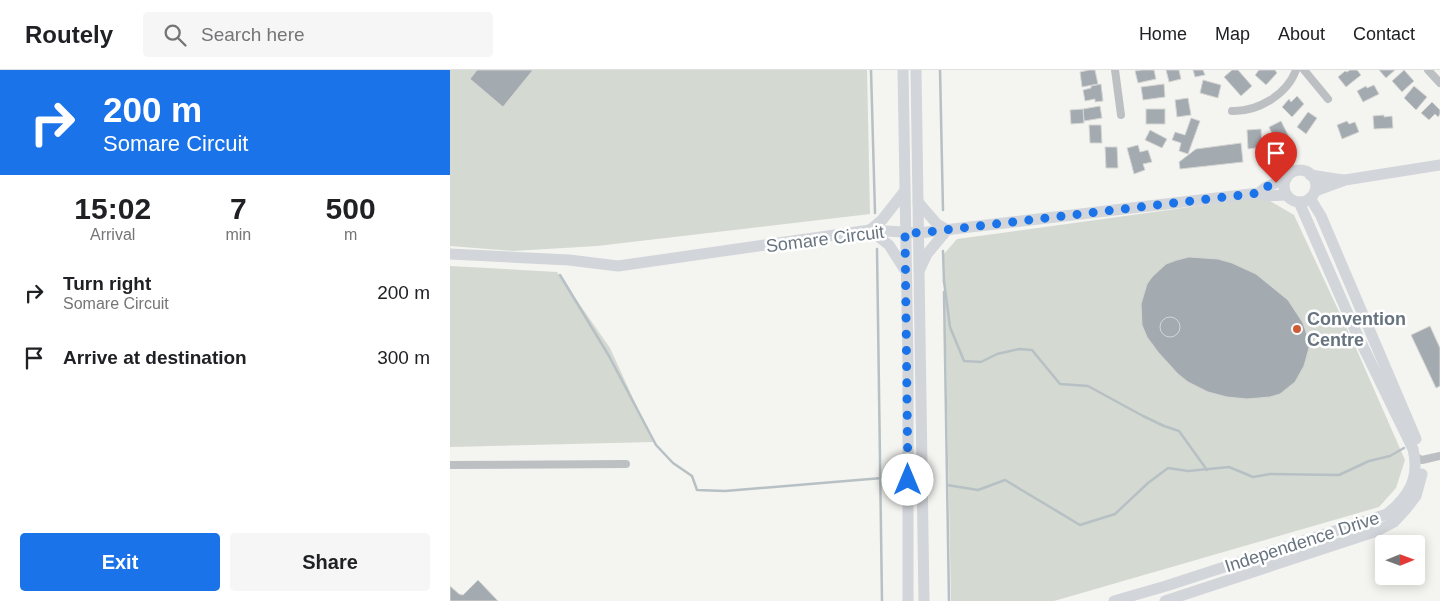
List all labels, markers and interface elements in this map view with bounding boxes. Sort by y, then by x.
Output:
search box [143,12,493,57]
text: Routely [25,21,113,48]
icon: search [161,21,189,49]
text: Search here [201,24,305,45]
text: Home [1139,24,1187,44]
text: Map [1215,24,1250,44]
text: About [1278,24,1325,44]
text: Contact [1353,24,1415,44]
icon: right [20,90,85,155]
text: 200 m [103,90,202,129]
text: Somare Circuit [103,131,248,156]
pin [1255,132,1297,183]
icon: arrive [1262,139,1290,167]
text: 15:02 [74,192,151,225]
text: 7 [230,192,247,225]
text: 500 [326,192,376,225]
street label: Somare Circuit [765,222,885,256]
text: Arrival [90,226,135,243]
text: min [225,226,251,243]
text: m [344,226,357,243]
text: Turn right [63,273,151,294]
icon: right [20,279,48,307]
text: 200 m [377,282,430,303]
text: Somare Circuit [63,295,169,312]
place label: Convention Centre [1307,309,1406,350]
marker: Convention Centre [1291,323,1303,335]
icon: arrive [20,344,48,372]
text: Arrive at destination [63,347,247,368]
text: 300 m [377,347,430,368]
position arrow [881,453,933,505]
street label: Independence Drive [1222,508,1382,576]
button: Exit [20,533,220,591]
button: Share [230,533,430,591]
north arrow [1375,535,1425,585]
map controls [1375,535,1425,585]

